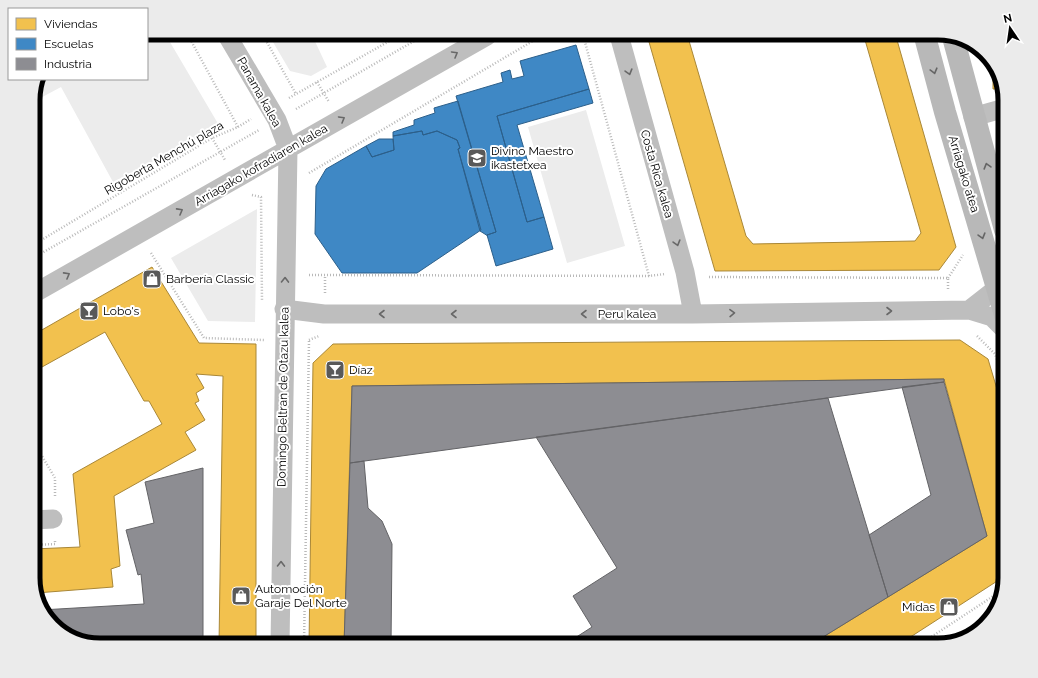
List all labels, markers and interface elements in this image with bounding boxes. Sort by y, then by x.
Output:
legend [8,8,148,80]
north arrow [990,8,1030,48]
text: N [1002,11,1013,26]
text: Viviendas [44,17,98,31]
text: Escuelas [44,37,94,51]
one-way arrow [451,52,458,59]
street label: Panama kalea [234,55,284,129]
text: Industria [44,57,92,71]
one-way arrow [929,67,938,74]
one-way arrow [624,69,633,76]
one-way arrow [338,116,345,124]
street label: Rigoberta Menchú plaza [102,118,226,198]
street label: Arriagako kofradiaren kalea [192,121,330,209]
street label: Costa Rica kalea [638,128,676,220]
street label: Arriagako atea [946,134,982,214]
place label: Divino Maestro ikastetxea [491,144,573,172]
school or university icon: Divino Maestro ikastetxea [466,147,488,169]
one-way arrow [983,162,992,169]
one-way arrow [176,208,183,215]
one-way arrow [977,232,986,239]
one-way arrow [672,239,681,246]
shop icon: Barbería Classic [141,268,163,290]
one-way arrow [63,272,70,279]
place label: Barbería Classic [166,272,255,286]
one-way arrow [281,277,289,283]
bar icon: Lobo's [78,300,100,322]
place label: Lobo's [103,304,140,318]
street label: Domingo Beltran de Otazu kalea [274,307,292,487]
street label: Peru kalea [598,307,656,321]
one-way arrow [886,307,892,315]
one-way arrow [729,309,735,317]
one-way arrow [379,310,385,318]
one-way arrow [451,310,457,318]
one-way arrow [581,310,587,318]
bar icon: Díaz [324,359,346,381]
place label: Díaz [349,363,373,377]
one-way arrow [277,561,285,567]
place label: Automoción Garaje Del Norte [255,582,347,610]
shop icon: Automoción Garaje Del Norte [230,585,252,607]
shop icon: Midas [938,596,960,618]
place label: Midas [902,600,935,614]

